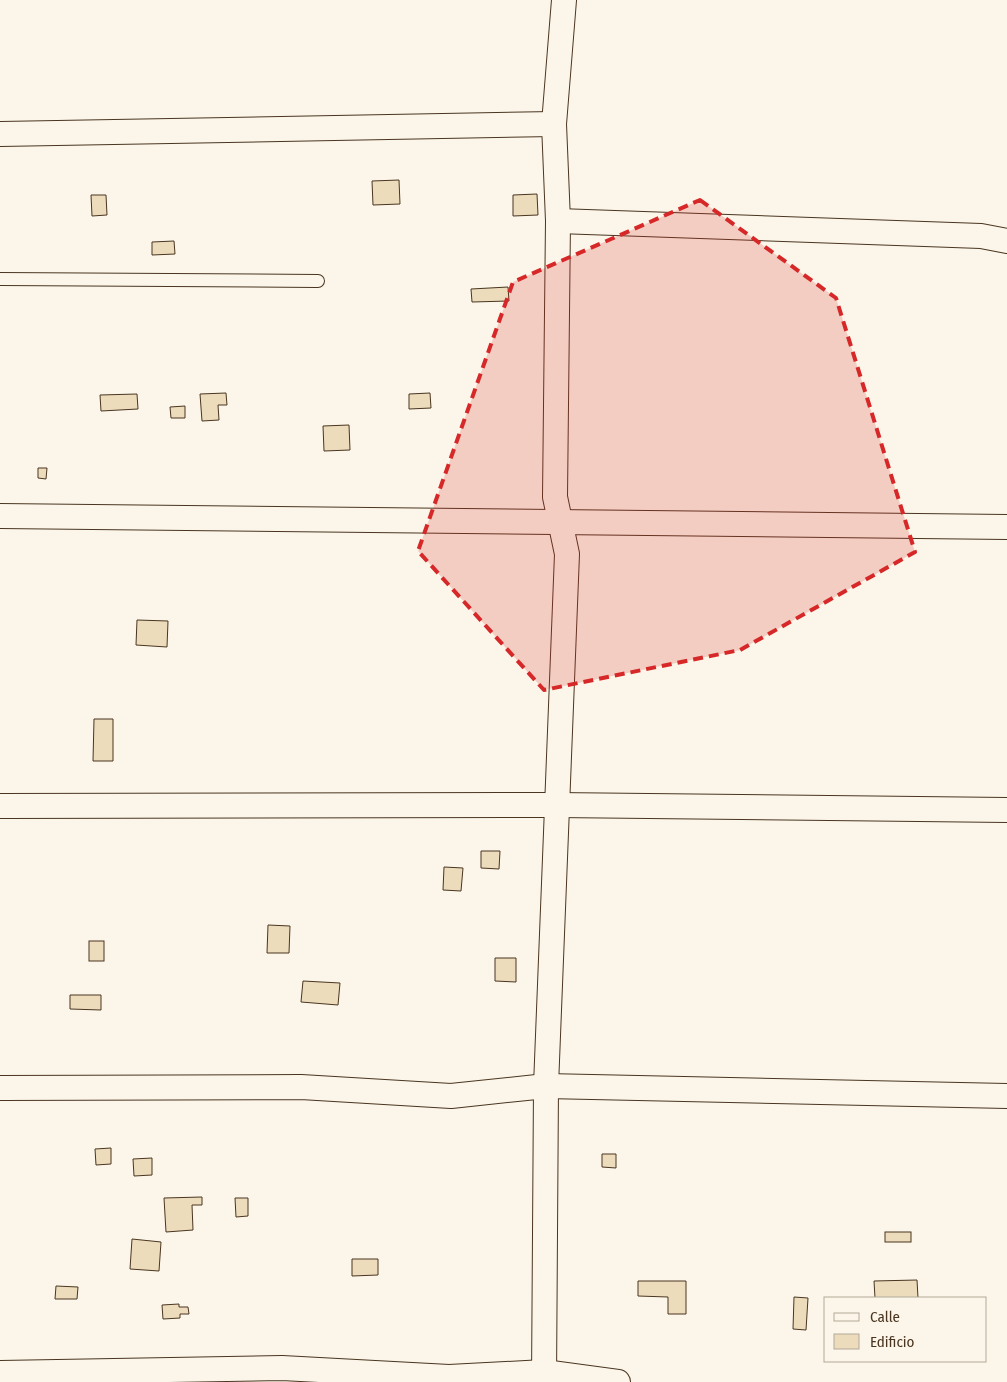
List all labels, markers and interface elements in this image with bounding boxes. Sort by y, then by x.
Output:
legend [824,1297,987,1362]
text: Calle [870,1308,900,1326]
text: Edificio [870,1333,915,1351]

